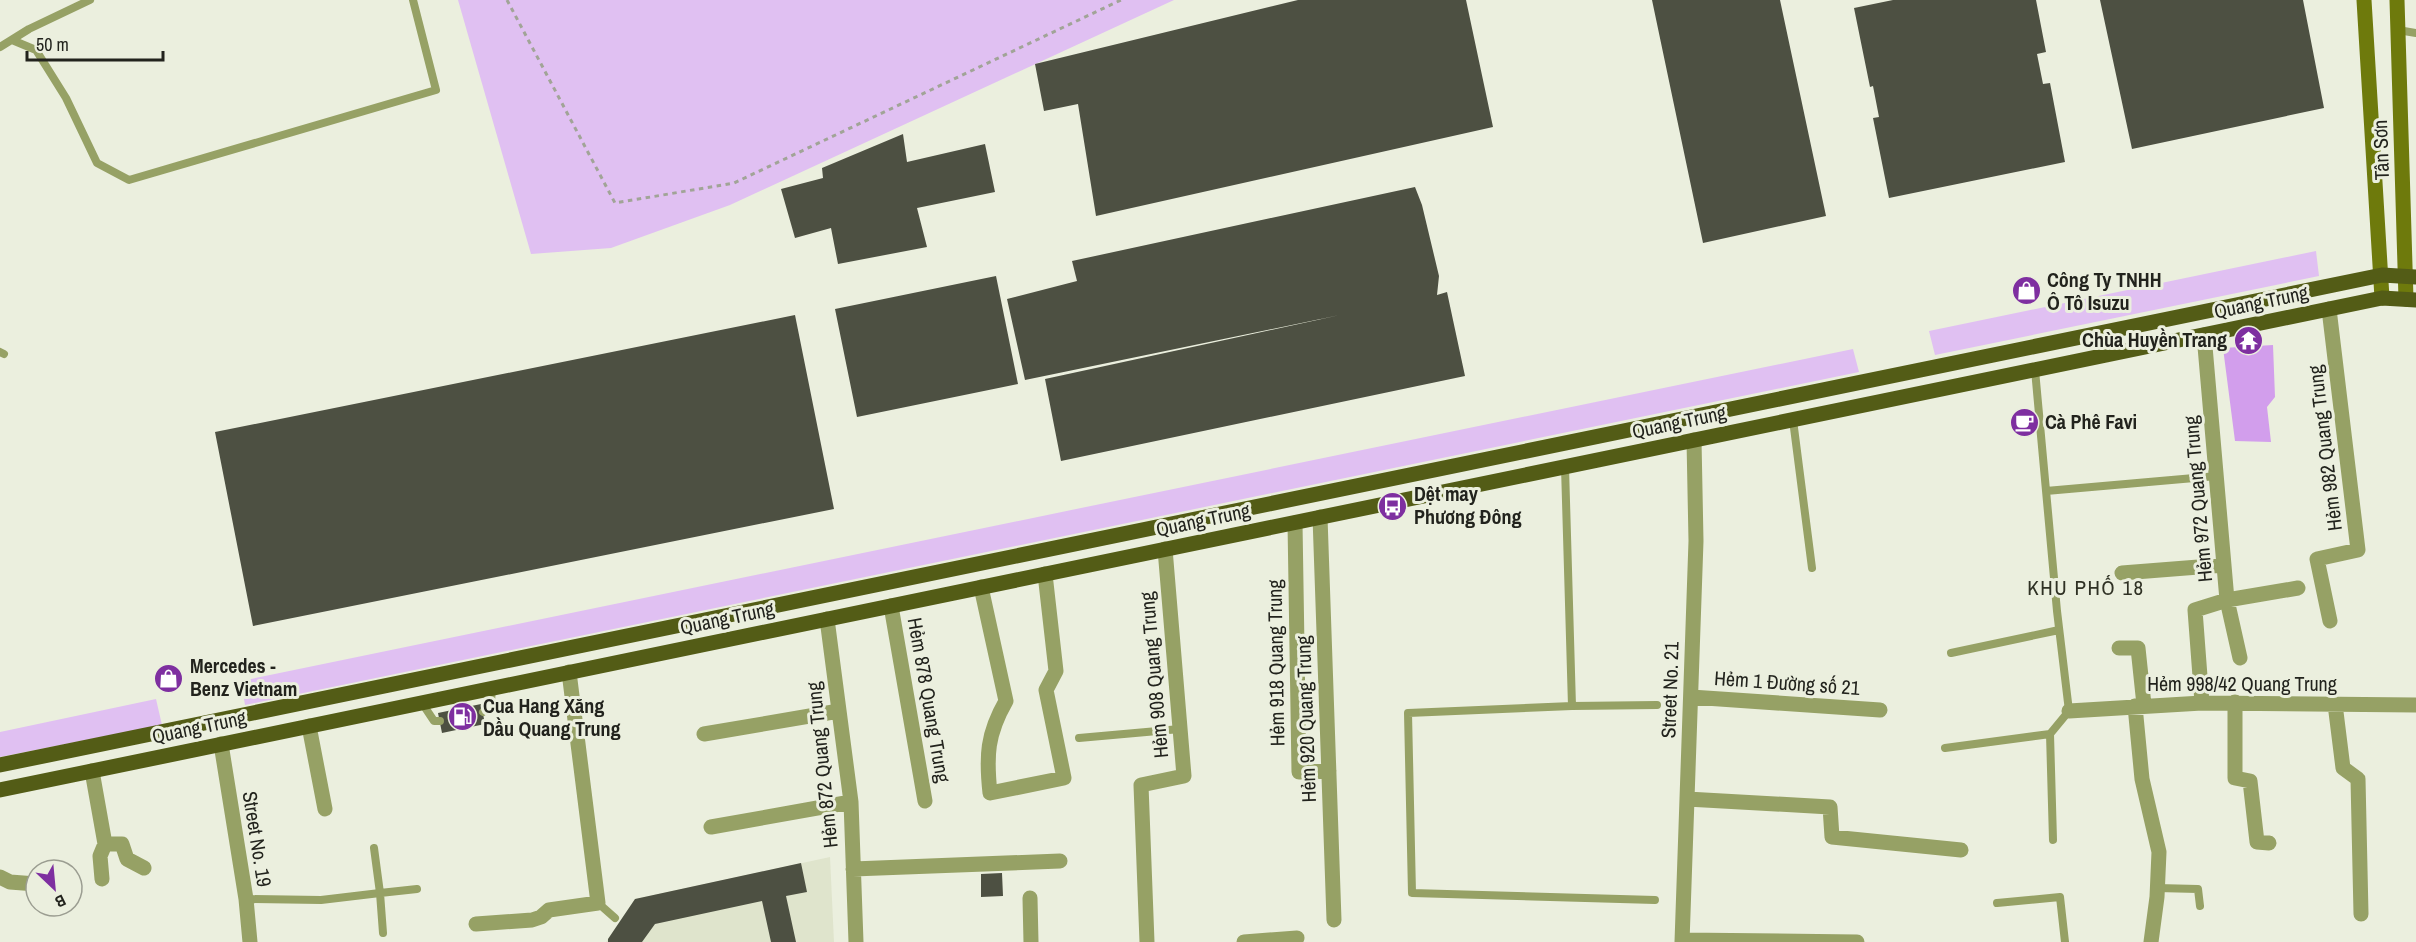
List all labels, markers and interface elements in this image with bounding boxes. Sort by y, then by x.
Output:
scale bar [27,24,164,62]
text: 50 m [36,32,69,57]
street label: Tân Sơn [2366,119,2395,181]
place label: Công Ty TNHH Ô Tô Isuzu [2047,266,2162,316]
shop icon: Công Ty TNHH Ô Tô Isuzu [2010,275,2042,307]
street label: Quang Trung [2211,278,2311,325]
temple icon: Chùa Huyền Trang [2232,324,2264,356]
place label: Chùa Huyền Trang [2082,326,2227,353]
street label: Hẻm 982 Quang Trung [2301,364,2348,533]
street label: Quang Trung [1629,398,1729,445]
cafe icon: Cà Phê Favi [2008,406,2040,438]
place label: Cà Phê Favi [2045,408,2137,435]
street label: Hẻm 972 Quang Trung [2177,415,2218,583]
place label: Dệt may Phương Đông [1414,480,1522,530]
bus stop icon: Dệt may Phương Đông [1377,490,1409,522]
street label: Quang Trung [1153,496,1253,543]
district label: KHU PHỐ 18 [2027,573,2145,602]
street label: Hẻm 918 Quang Trung [1261,579,1290,747]
street label: Hẻm 908 Quang Trung [1133,591,1174,759]
street label: Quang Trung [677,594,777,641]
street label: Hẻm 878 Quang Trung [902,615,957,784]
street label: Hẻm 920 Quang Trung [1289,635,1322,803]
street label: Street No. 21 [1654,641,1685,739]
place label: Mercedes - Benz Vietnam [190,652,297,702]
shop icon: Mercedes - Benz Vietnam [153,662,185,694]
street label: Hẻm 1 Đường số 21 [1713,664,1861,701]
street label: Hẻm 998/42 Quang Trung [2147,670,2337,697]
street label: Hẻm 872 Quang Trung [799,681,844,849]
place label: Cua Hang Xăng Dầu Quang Trung [483,692,621,742]
fuel station icon: Cua Hang Xăng Dầu Quang Trung [446,701,478,733]
street label: Quang Trung [149,703,249,750]
street label: Street No. 19 [237,789,278,889]
north arrow [24,858,84,918]
text: B [51,890,70,913]

